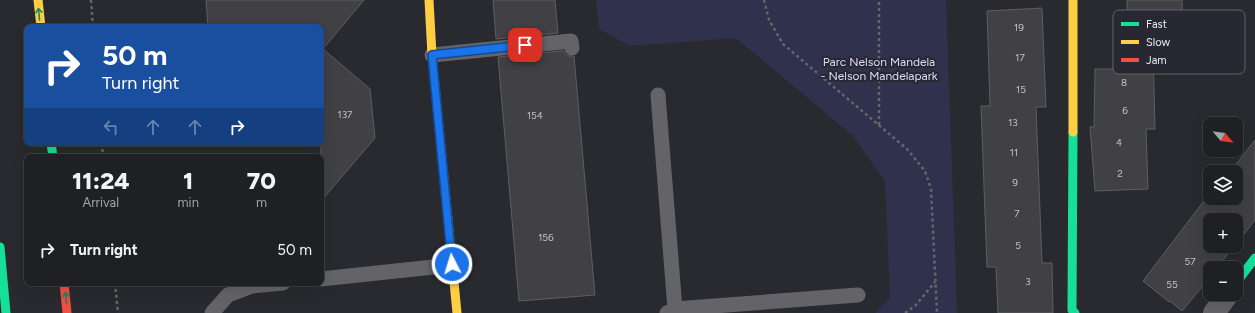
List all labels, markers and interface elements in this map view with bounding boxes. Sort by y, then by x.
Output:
one-way arrow [36,7,43,20]
legend [1113,10,1245,74]
text: Fast [1146,18,1167,31]
house number: 19 [1014,21,1024,34]
pin [508,28,542,62]
icon: arrive [514,34,536,56]
text: Slow [1146,36,1170,49]
text: 50 m [102,38,168,72]
icon: right [36,40,88,92]
house number: 17 [1015,51,1025,64]
text: Jam [1146,54,1167,67]
park label: Parc Nelson Mandela - Nelson Mandelapark [820,55,938,83]
text: Turn right [102,72,179,94]
house number: 8 [1121,76,1127,89]
house number: 15 [1016,83,1026,96]
house number: 6 [1122,104,1128,117]
house number: 137 [338,108,353,121]
house number: 154 [527,109,543,122]
icon: left [100,116,122,138]
icon: ahead [142,116,164,138]
icon: ahead [184,116,206,138]
icon: right [226,116,248,138]
house number: 13 [1008,116,1018,129]
north arrow [1203,117,1243,157]
map controls [1203,117,1243,301]
house number: 4 [1116,136,1122,149]
house number: 11 [1010,146,1018,159]
button: layers [1203,165,1243,205]
text: 11:24 [72,166,130,195]
text: 1 [183,166,193,195]
text: 70 [247,166,276,195]
house number: 2 [1117,167,1123,180]
house number: 9 [1012,176,1018,189]
text: Arrival [82,195,119,210]
text: min [178,195,199,210]
text: m [256,195,267,210]
house number: 7 [1014,207,1020,220]
button: + [1203,213,1243,253]
house number: 156 [538,231,554,244]
icon: right [36,239,58,261]
house number: 5 [1015,239,1021,252]
text: Turn right [70,241,138,259]
text: 50 m [277,241,312,259]
position arrow [431,243,473,285]
house number: 57 [1184,255,1196,268]
button: − [1203,261,1243,301]
house number: 3 [1025,275,1031,288]
house number: 55 [1166,278,1178,291]
one-way arrow [62,292,69,305]

